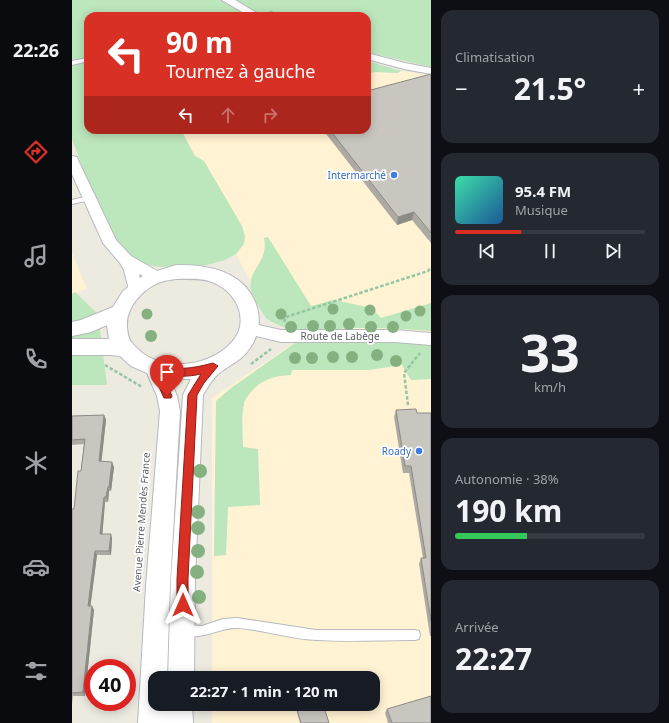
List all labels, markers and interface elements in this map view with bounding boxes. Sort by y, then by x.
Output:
text: 90 m [166,23,233,61]
icon: left [100,28,152,80]
text: 22:26 [13,38,59,62]
text: Climatisation [455,48,535,66]
text: Tournez à gauche [166,59,315,83]
text: 21.5° [514,68,586,109]
text: − [455,73,468,103]
text: + [632,73,645,103]
icon: left [175,104,197,126]
icon: ahead [217,104,239,126]
icon: right [259,104,281,126]
icon: directions [22,138,50,166]
place label: Intermarché [328,168,386,182]
marker: Intermarché [389,170,399,180]
text: 95.4 FM [515,181,571,201]
text: Musique [515,201,568,219]
icon: previous [476,240,498,262]
icon: pause [539,240,561,262]
icon: next [602,240,624,262]
icon: music [22,242,50,270]
text: 33 [520,316,580,387]
street label: Route de Labège [300,329,380,343]
icon: phone [22,345,50,373]
pin [150,355,184,396]
icon: arrive [156,361,178,383]
text: km/h [534,378,566,396]
place label: Roady [382,444,412,458]
marker: Roady [414,446,424,456]
icon: climate [22,449,50,477]
street label: Avenue Pierre Mendès France [129,451,153,592]
text: Autonomie · 38% [455,470,559,488]
text: 190 km [455,490,562,531]
icon: car [22,553,50,581]
position arrow [162,584,204,626]
text: Arrivée [455,618,499,636]
text: 22:27 [455,638,532,679]
icon: filters [22,657,50,685]
speed limit sign: 40 [84,659,136,711]
text: 22:27 · 1 min · 120 m [190,681,338,701]

